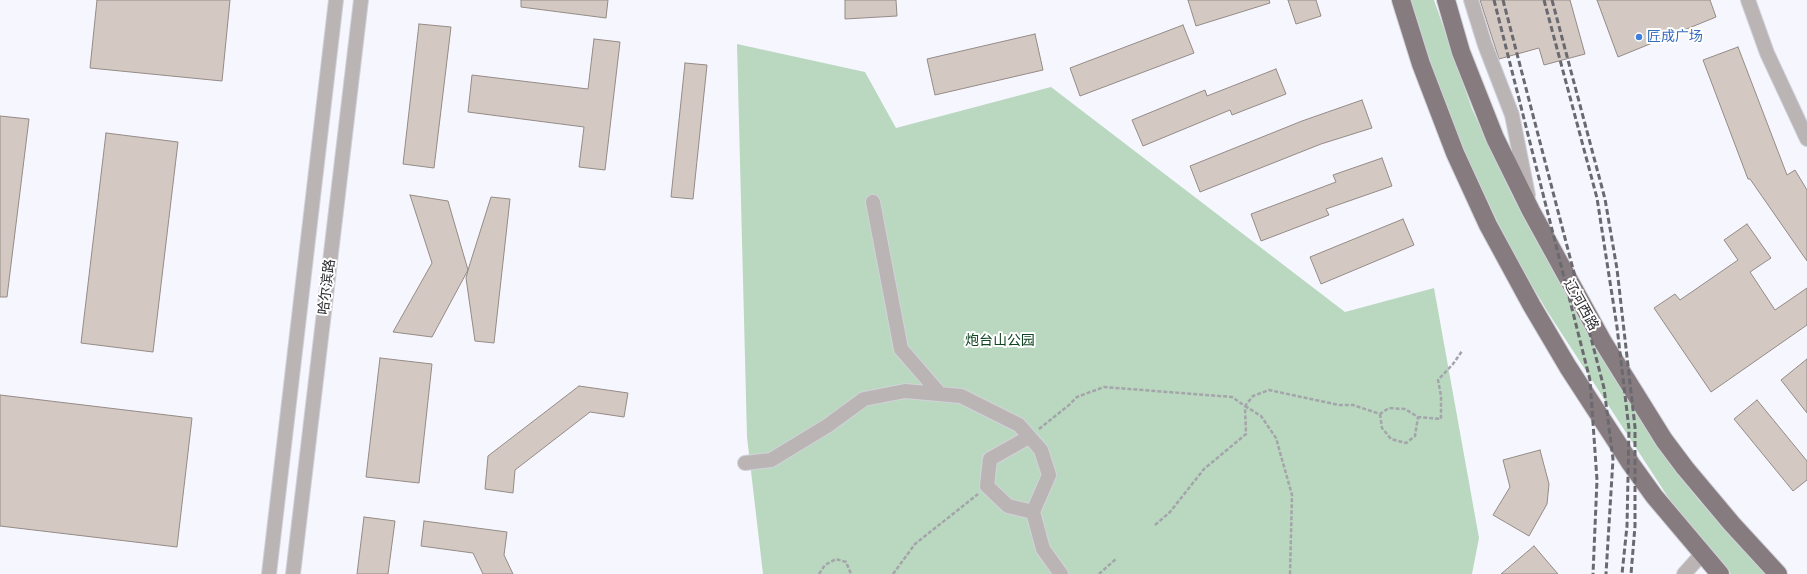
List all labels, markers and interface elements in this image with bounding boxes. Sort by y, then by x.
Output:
place label: 匠成广场 [1647,29,1703,45]
marker: 匠成广场 [1634,32,1644,42]
street label: 哈尔滨路 [315,258,339,316]
street label: 辽河西路 [1560,276,1602,334]
park label: 炮台山公园 [965,333,1035,349]

